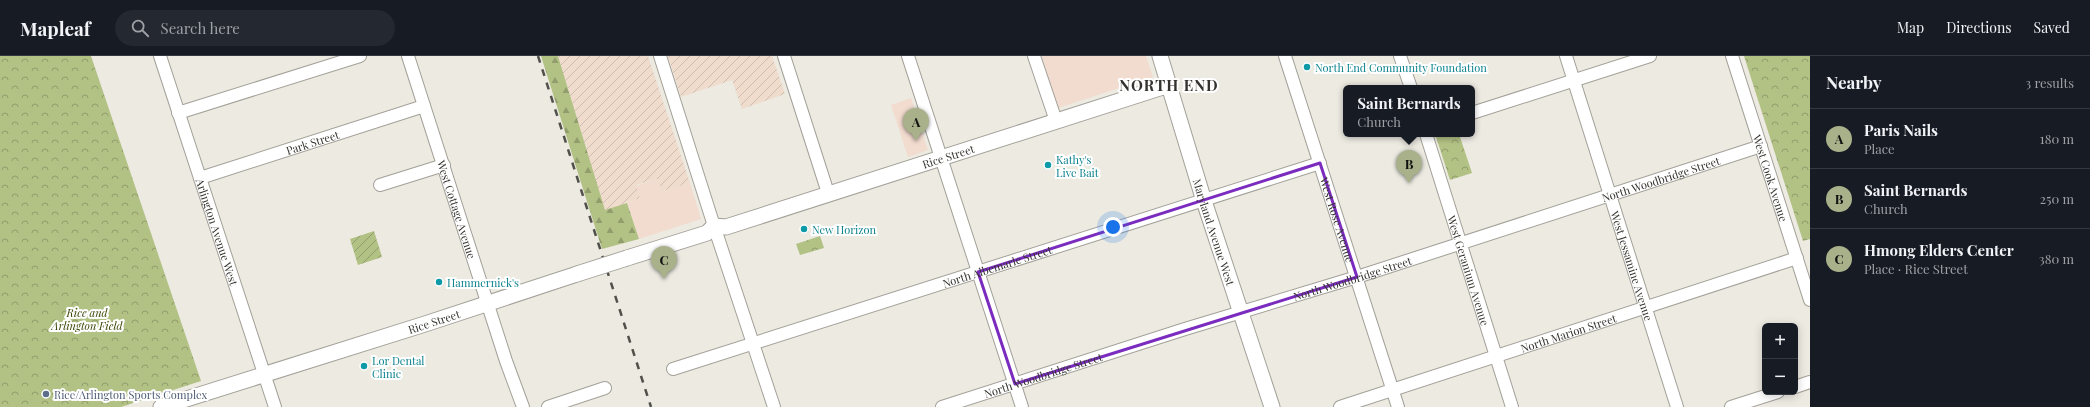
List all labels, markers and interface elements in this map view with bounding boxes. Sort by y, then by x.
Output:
search box [115,10,395,46]
text: Mapleaf [20,15,91,41]
icon: search [129,17,151,39]
text: Search here [161,18,240,38]
text: Map [1897,18,1924,37]
text: Directions [1946,18,2012,37]
text: Saved [2034,18,2070,37]
place label: North End Community Foundation [1315,60,1487,75]
marker: North End Community Foundation [1302,62,1312,72]
text: Nearby [1826,71,1881,93]
text: 3 results [2025,74,2074,91]
district label: NORTH END [1119,75,1219,95]
popup [1343,85,1475,137]
text: Saint Bernards [1357,93,1461,113]
pin: A [903,108,929,141]
text: Church [1357,113,1401,130]
text: Paris Nails [1864,120,1938,140]
street label: Park Street [284,126,341,157]
text: A [1835,130,1843,147]
text: 180 m [2040,130,2074,147]
street label: West Cook Avenue [1750,132,1792,224]
street label: Rice Street [920,140,976,171]
text: Place [1864,140,1895,157]
pin: B [1396,150,1422,183]
place label: Kathy's Live Bait [1056,152,1099,180]
street label: North Woodbridge Street [1600,152,1722,205]
street label: West Cottage Avenue [434,157,480,261]
marker: Kathy's Live Bait [1043,160,1053,170]
street label: West Rose Avenue [1317,174,1359,265]
street label: Arlington Avenue West [193,176,242,287]
street label: Maryland Avenue West [1190,177,1239,287]
text: Saint Bernards [1864,180,1967,200]
text: B [1835,190,1843,207]
text: 250 m [2040,190,2074,207]
text: Church [1864,200,1908,217]
street label: West Jessamine Avenue [1608,208,1657,323]
street label: West Geranium Avenue [1444,213,1493,328]
your location [1103,217,1123,237]
place label: New Horizon [812,222,877,237]
marker: New Horizon [799,224,809,234]
text: Hmong Elders Center [1864,240,2014,260]
street label: North Albemarle Street [940,241,1054,290]
pin: C [651,246,677,279]
text: C [1834,250,1844,267]
text: 380 m [2039,250,2074,267]
street label: North Woodbridge Street [1291,252,1413,303]
text: Place · Rice Street [1864,260,1968,277]
place label: Hammernick's [447,275,519,290]
marker: Hammernick's [434,277,444,287]
park label: Rice and Arlington Field [51,305,123,333]
street label: Rice Street [406,306,462,336]
street label: North Marion Street [1518,310,1618,355]
map controls [1762,323,1798,395]
button: + [1762,323,1798,359]
street label: North Woodbridge Street [982,349,1104,401]
place label: Lor Dental Clinic [372,353,425,381]
button: − [1762,359,1798,395]
marker: Lor Dental Clinic [359,361,369,371]
place label: Rice/Arlington Sports Complex [54,387,207,402]
marker: Rice/Arlington Sports Complex [41,389,51,399]

